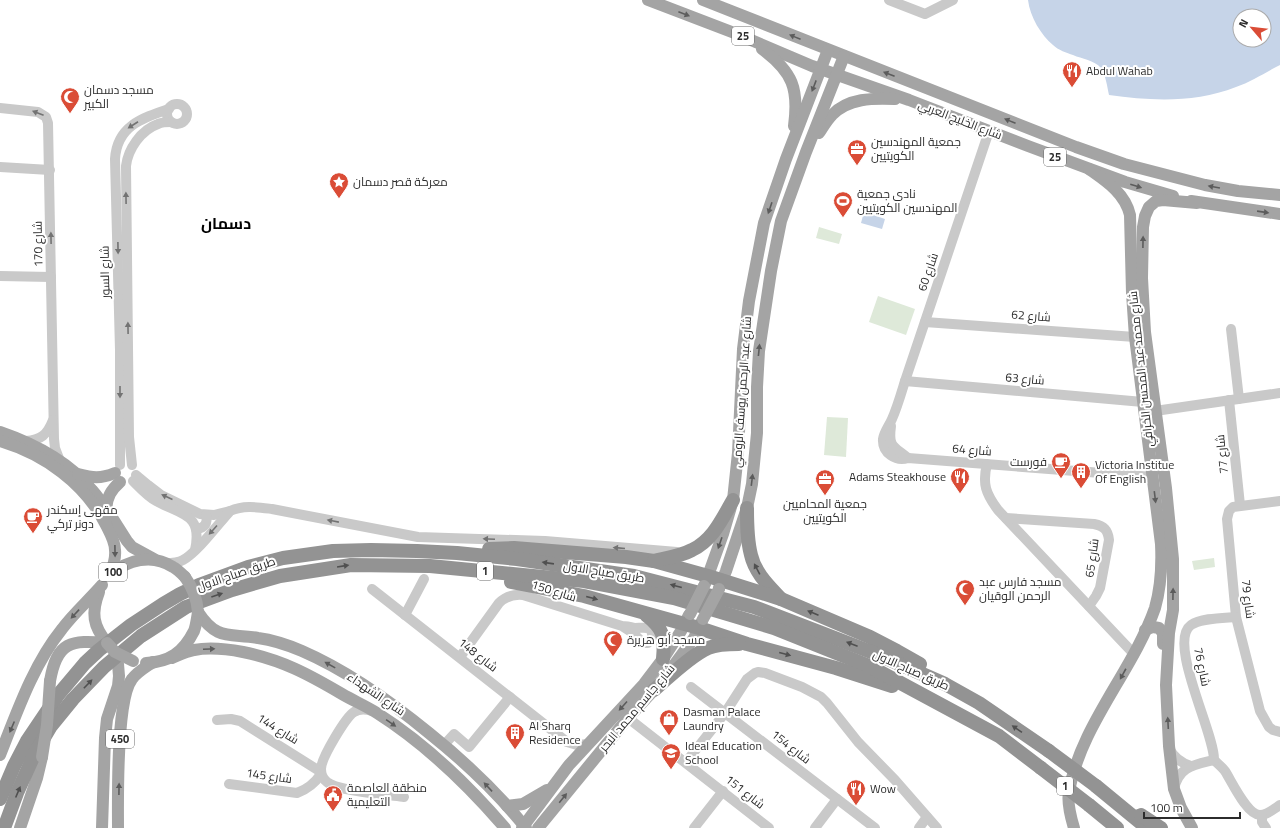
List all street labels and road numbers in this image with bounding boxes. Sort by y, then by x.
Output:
road number: 25 [732,27,754,45]
street label: شارع الخليج العربي [915,95,1005,145]
road number: 25 [1044,148,1066,166]
street label: شارع 170 [28,221,47,267]
street label: شارع السور [95,245,114,300]
street label: شارع 60 [912,250,943,294]
street label: شارع محمد عبد المحسن الخرافي [1123,290,1159,448]
street label: شارع 62 [1011,305,1051,326]
street label: شارع عبد الرحمن يوسف الرومي [727,315,757,468]
street label: شارع 63 [1005,367,1046,390]
street label: شارع 77 [1210,433,1233,475]
street label: شارع 64 [952,439,992,460]
street label: شارع 65 [1079,537,1104,579]
street label: طريق صباح الاول [194,551,278,596]
street label: طريق صباح الاول [562,556,646,587]
road number: 1 [477,562,493,580]
road number: 100 [99,563,127,581]
street label: شارع 150 [529,575,579,606]
street label: شارع 79 [1237,578,1260,620]
street label: شارع 148 [454,633,502,676]
street label: طريق صباح الاول [870,644,953,695]
street label: شارع 76 [1189,646,1216,688]
street label: شارع جاسم محمد البحر [593,660,679,757]
street label: شارع الشهداء [343,667,409,720]
street label: شارع 144 [254,708,303,749]
street label: شارع 154 [767,725,815,768]
road number: 450 [106,730,134,748]
street label: شارع 145 [245,763,293,788]
street label: شارع 151 [721,770,769,813]
road number: 1 [1057,777,1073,795]

